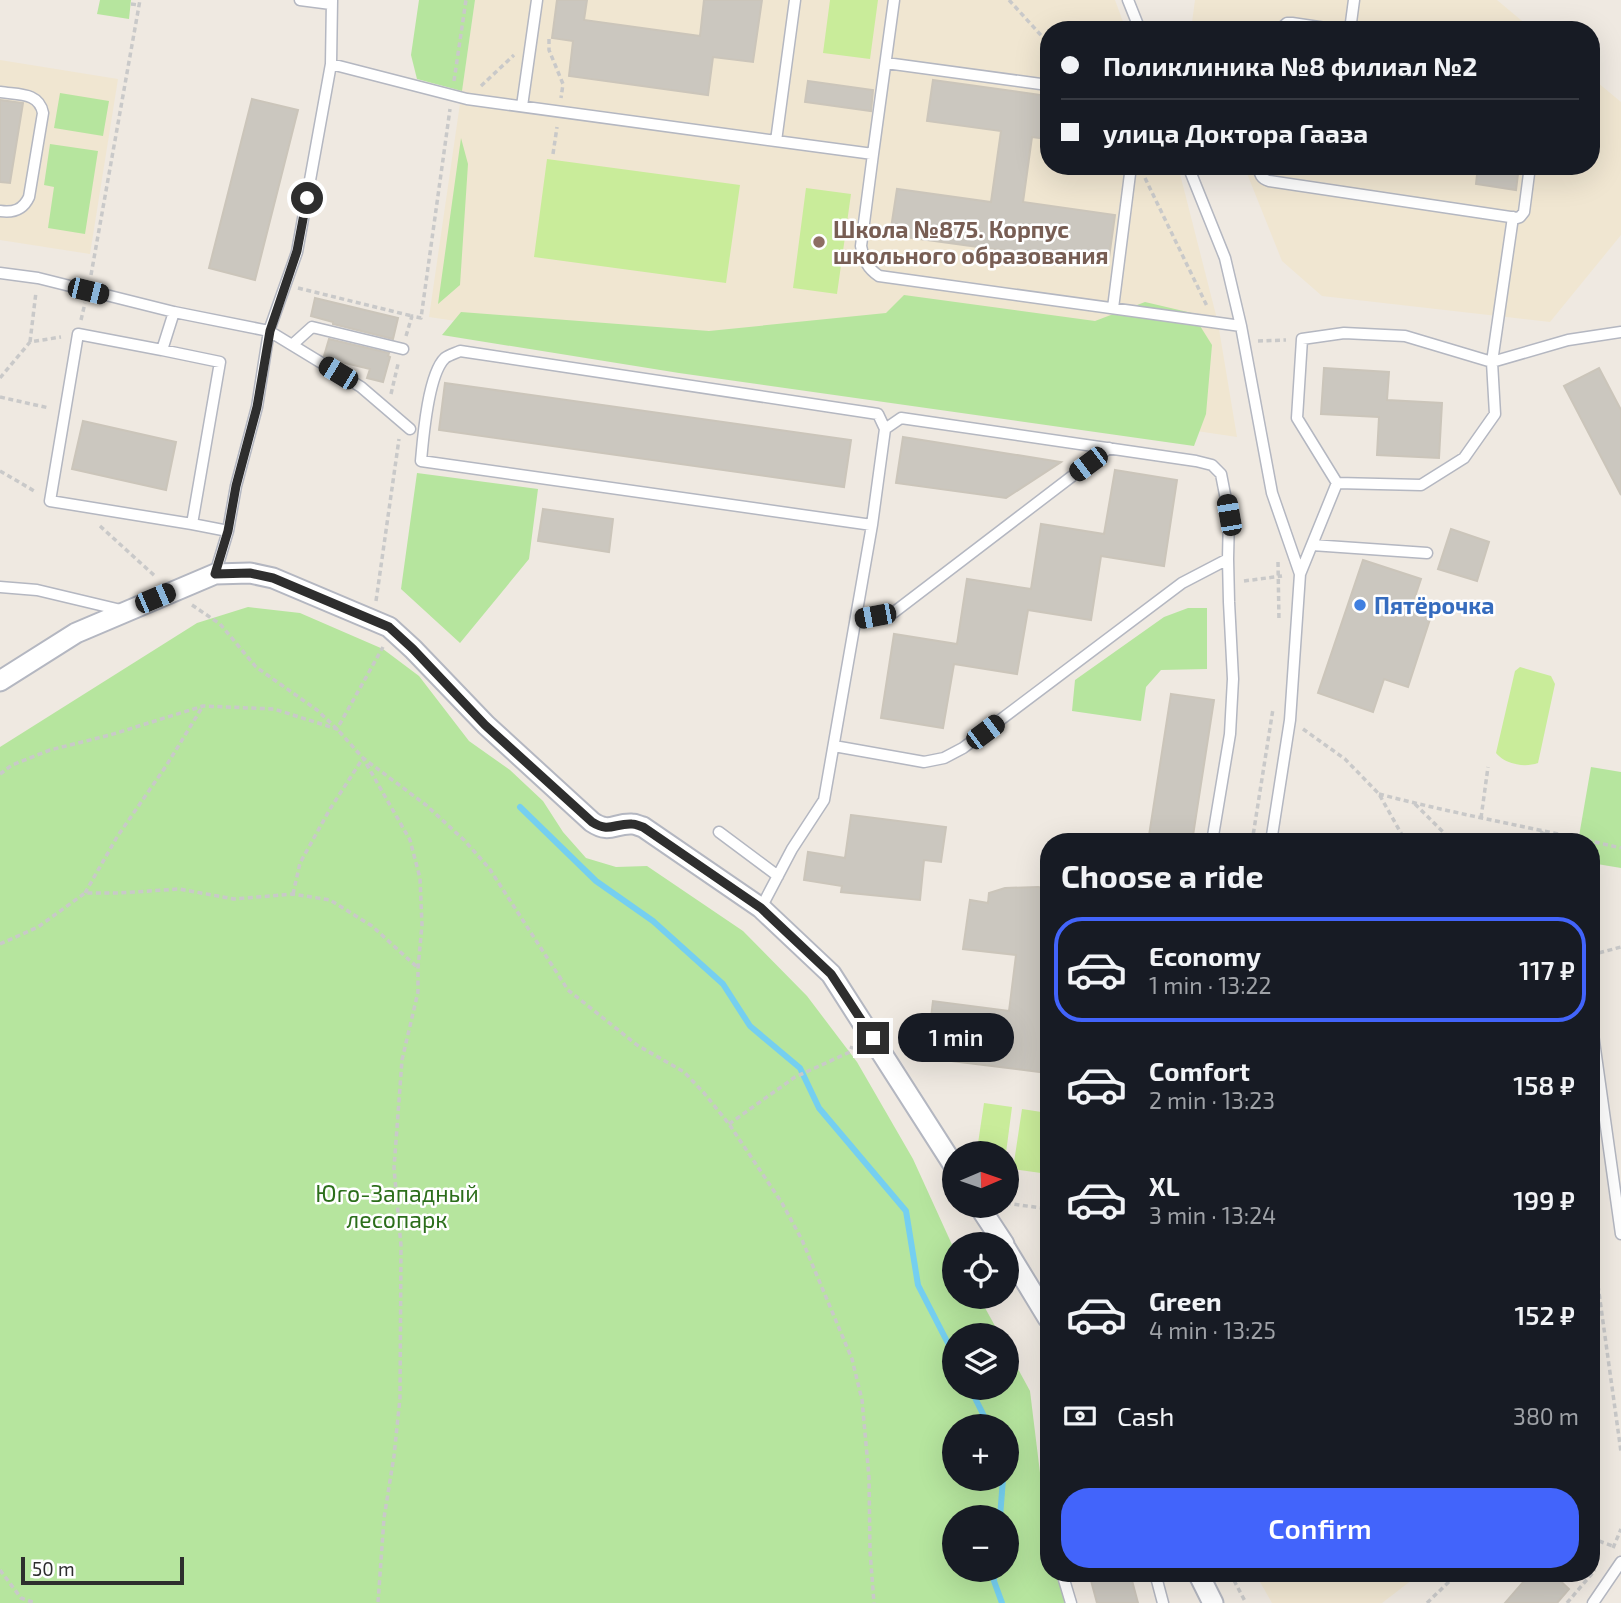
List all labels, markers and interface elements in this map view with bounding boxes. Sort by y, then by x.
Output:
text: Поликлиника №8 филиал №2 [1103,50,1477,81]
text: улица Доктора Гааза [1103,117,1368,148]
route start [291,182,323,214]
place label: Школа №875. Корпус школьного образования [833,215,1108,269]
marker: Школа №875. Корпус школьного образования [811,234,827,250]
car [66,276,111,306]
car [315,353,362,393]
car [1065,443,1112,485]
car [1216,492,1243,538]
car [132,580,179,616]
place label: Пятёрочка [1374,591,1494,619]
marker: Пятёрочка [1352,597,1368,613]
car [853,602,898,630]
car [962,711,1009,753]
text: Choose a ride [1061,856,1264,894]
icon: car [1065,938,1128,1001]
text: Economy [1149,940,1261,971]
text: 117 ₽ [1519,954,1575,985]
text: 1 min · 13:22 [1149,971,1271,999]
callout: 1 min [898,1014,1013,1062]
route end [857,1022,889,1054]
text: 1 min [929,1023,983,1051]
icon: car [1065,1053,1128,1116]
text: Comfort [1149,1055,1250,1086]
text: 158 ₽ [1513,1069,1575,1100]
text: 2 min · 13:23 [1149,1086,1275,1114]
north arrow [942,1141,1018,1218]
map controls [942,1141,1019,1582]
icon: car [1065,1168,1128,1231]
text: XL [1149,1170,1180,1201]
park label: Юго-Западный лесопарк [315,1179,479,1233]
text: 199 ₽ [1513,1184,1575,1215]
text: 3 min · 13:24 [1149,1201,1276,1229]
button: locate [942,1232,1019,1309]
icon: car [1065,1283,1128,1346]
text: Green [1149,1285,1222,1316]
text: 152 ₽ [1514,1299,1575,1330]
text: 4 min · 13:25 [1149,1316,1276,1344]
button: layers [942,1323,1019,1400]
icon: cash [1061,1397,1099,1435]
text: Cash [1117,1400,1174,1431]
text: 380 m [1513,1402,1579,1430]
button: + [942,1414,1019,1491]
button: Confirm [1061,1488,1579,1568]
button: − [942,1505,1019,1582]
scale bar [21,1554,184,1586]
text: 50 m [32,1557,75,1580]

